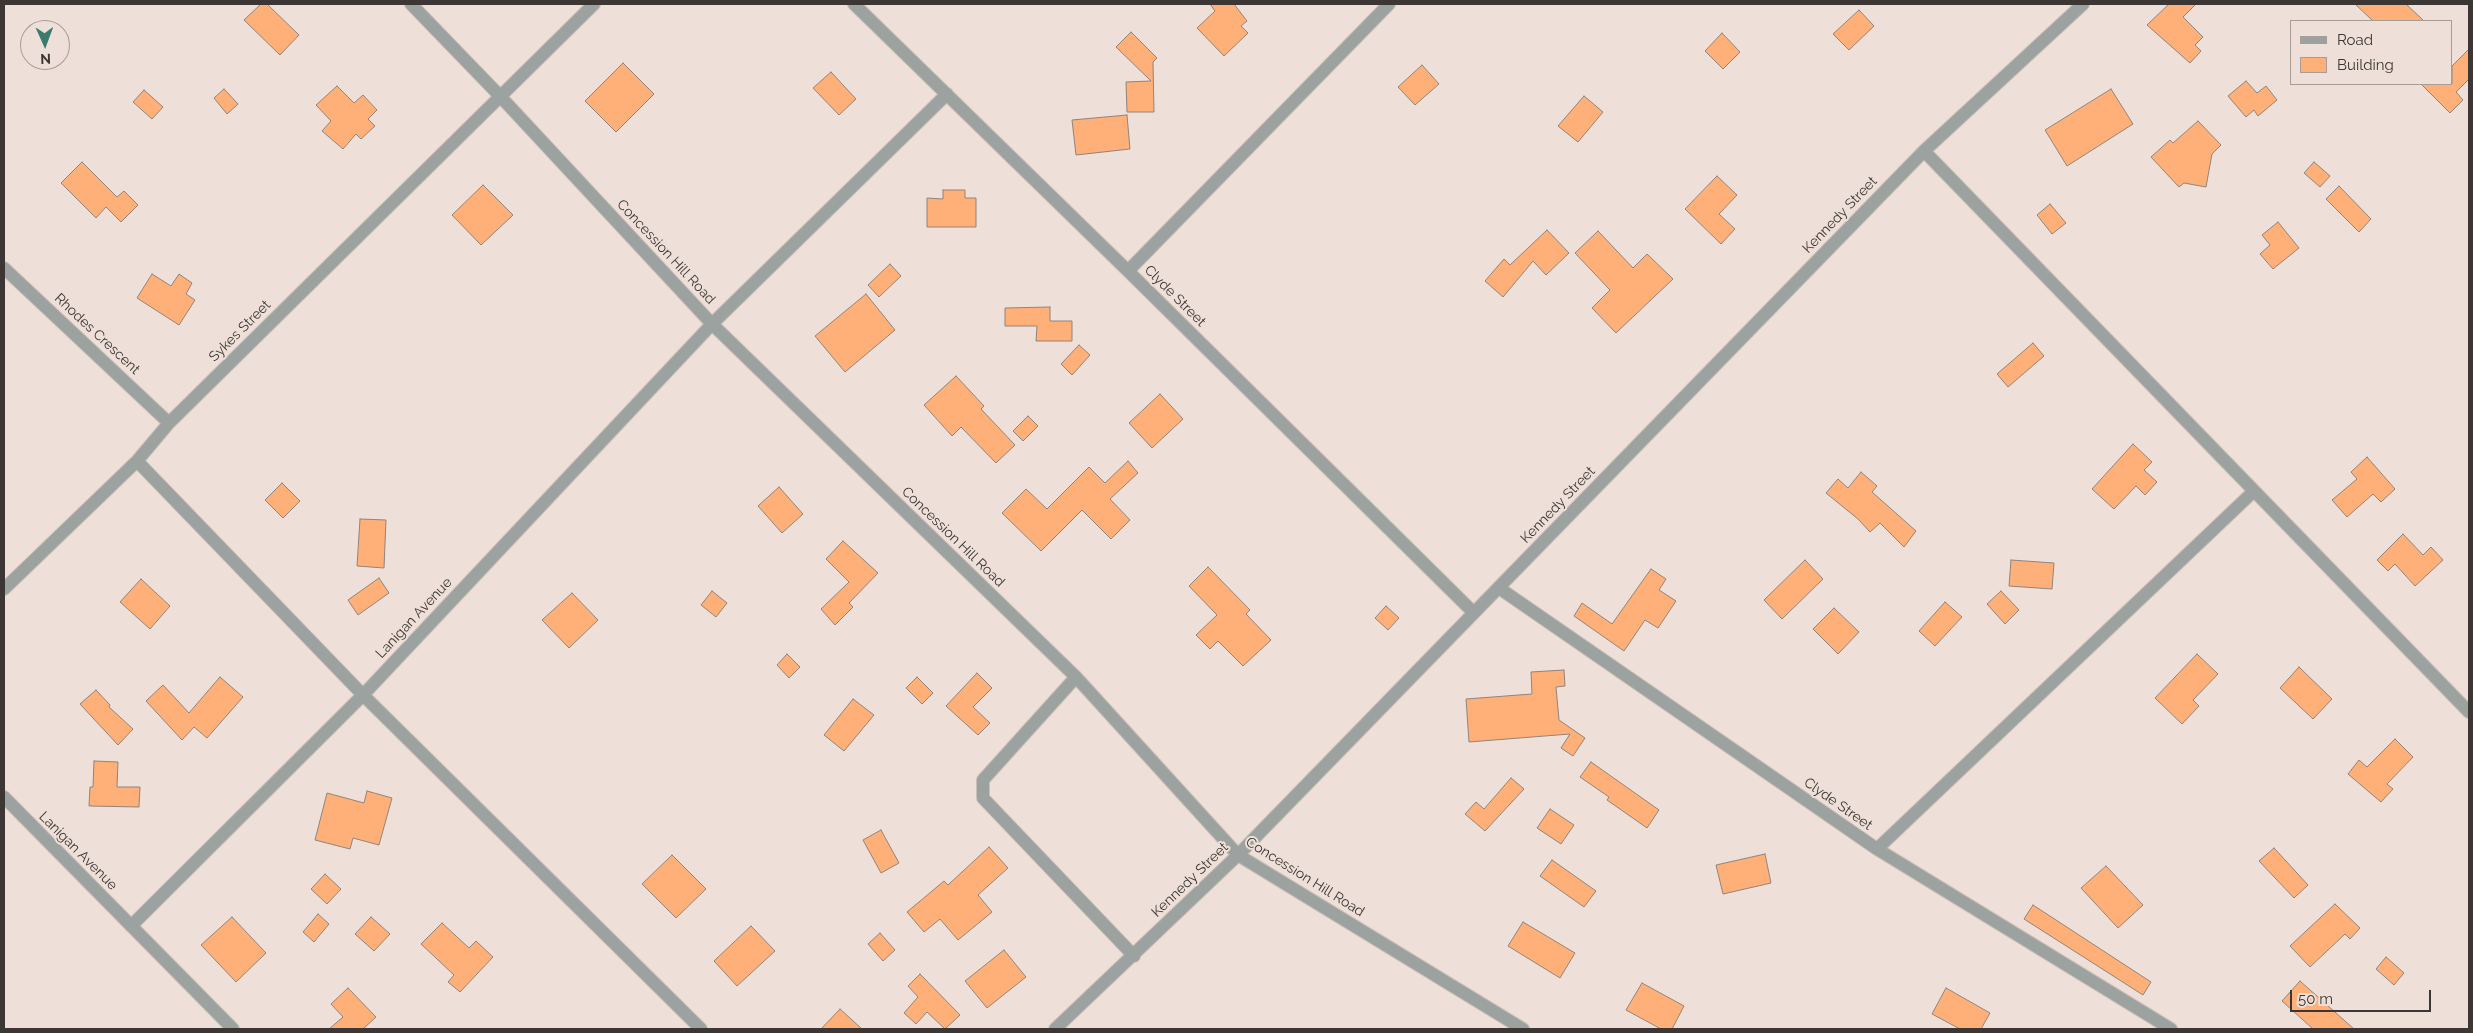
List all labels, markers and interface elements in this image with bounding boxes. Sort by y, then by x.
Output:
north arrow [20,20,70,70]
legend [2290,20,2453,85]
text: Road [2337,31,2373,49]
text: N [40,51,51,67]
text: Building [2337,56,2394,74]
street label: Kennedy Street [1799,173,1881,257]
street label: Concession Hill Road [613,196,719,308]
street label: Clyde Street [1141,262,1209,330]
street label: Rhodes Crescent [51,290,143,378]
street label: Sykes Street [206,297,274,365]
street label: Kennedy Street [1517,463,1599,547]
street label: Concession Hill Road [898,483,1008,591]
street label: Lanigan Avenue [372,574,456,662]
street label: Clyde Street [1800,774,1876,834]
street label: Lanigan Avenue [35,808,121,894]
street label: Concession Hill Road [1243,834,1367,920]
street label: Kennedy Street [1148,839,1232,921]
scale bar [2293,980,2434,1012]
text: 50 m [2298,990,2333,1008]

